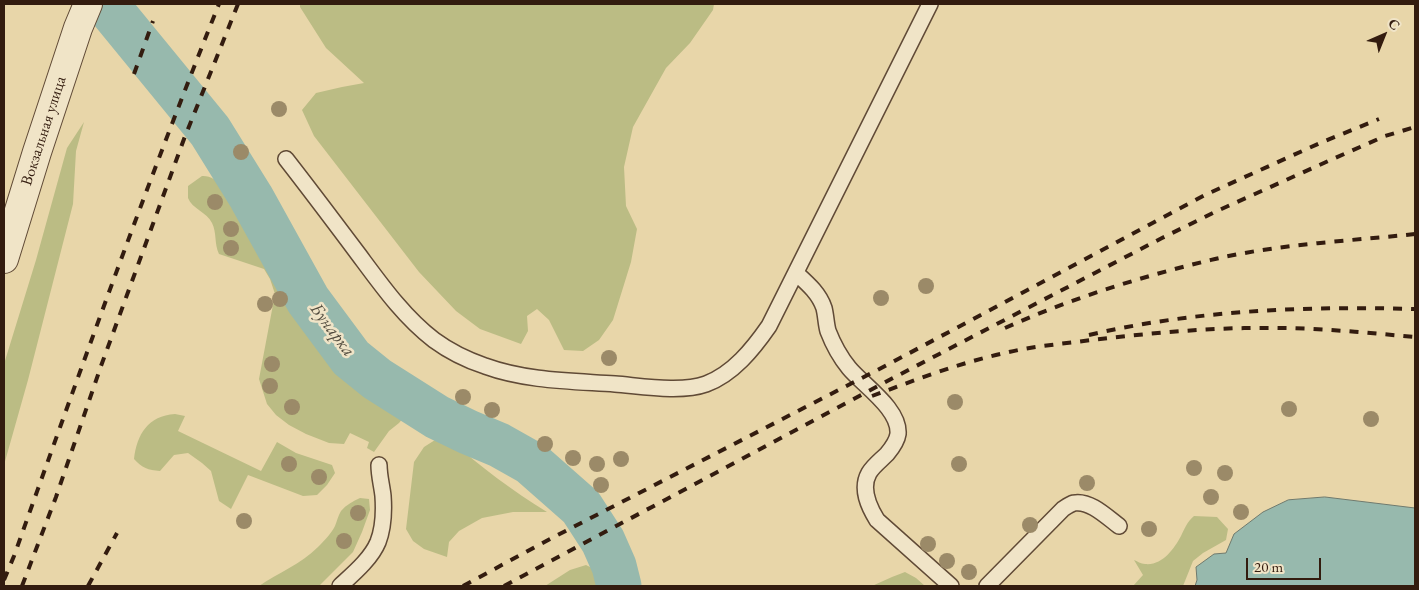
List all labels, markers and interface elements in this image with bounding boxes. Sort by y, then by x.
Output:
north arrow [1359,10,1409,60]
text: С [1385,14,1404,34]
street label: Вокзальная улица [17,74,71,188]
water label: Бунарка [305,299,359,361]
scale bar [1249,548,1324,580]
text: 20 m [1254,557,1283,576]

